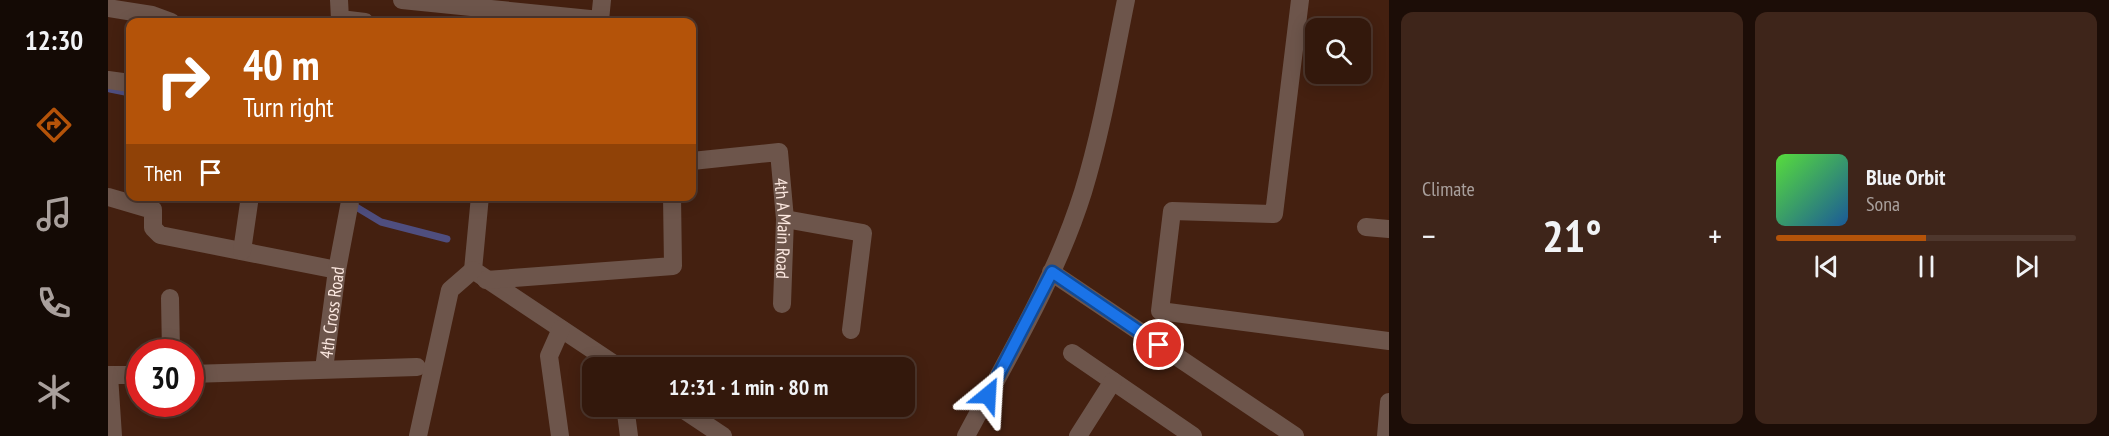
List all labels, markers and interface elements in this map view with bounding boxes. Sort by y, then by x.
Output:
map controls [1305,18,1371,84]
button: search [1305,18,1371,84]
text: 12:30 [25,23,83,57]
text: 40 m [243,37,320,92]
icon: right [144,42,222,120]
text: Turn right [243,90,334,124]
icon: directions [33,104,75,146]
icon: arrive [194,156,227,189]
text: Then [144,159,182,187]
text: Blue Orbit [1866,163,1945,191]
text: Climate [1422,176,1475,202]
street label: 4th A Main Road [770,177,797,279]
text: Sona [1866,191,1900,217]
icon: music [33,193,75,235]
text: 21° [1542,206,1602,264]
text: − [1422,214,1436,257]
text: + [1708,214,1722,257]
icon: previous [1810,250,1843,283]
icon: pause [1910,250,1943,283]
icon: next [2010,250,2043,283]
street label: 4th Cross Road [314,265,349,360]
icon: phone [33,282,75,324]
pin [1133,319,1184,370]
icon: arrive [1142,328,1175,361]
speed limit sign: 30 [126,339,204,417]
position arrow [956,363,1020,427]
icon: climate [33,371,75,413]
text: 12:31 · 1 min · 80 m [669,373,828,401]

